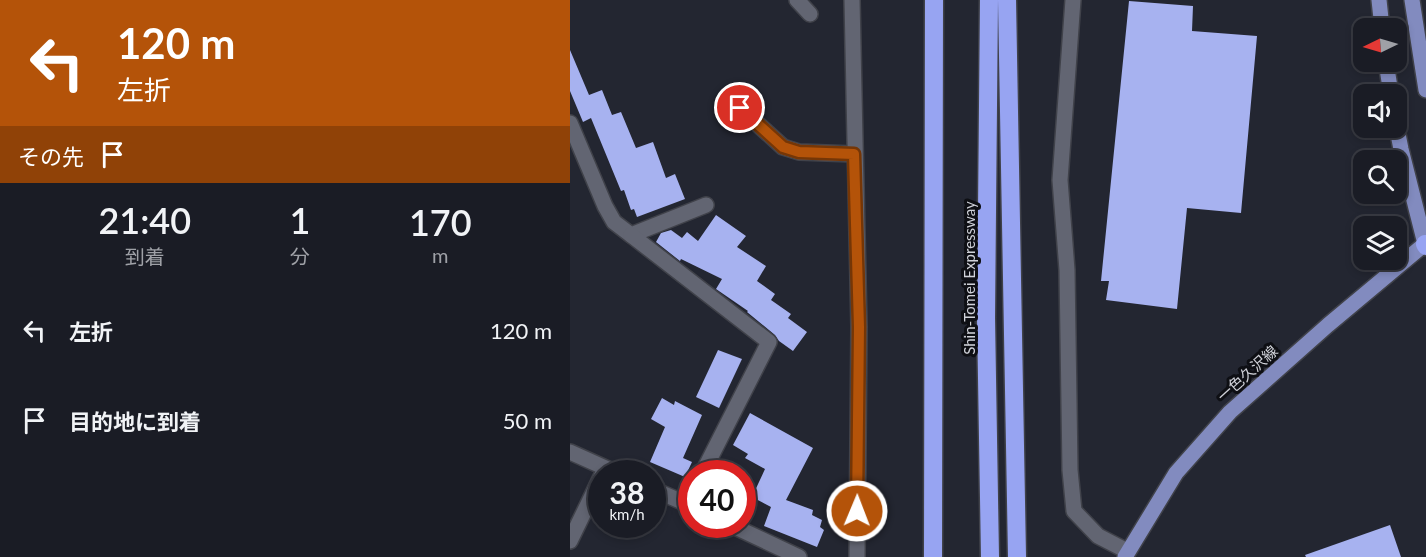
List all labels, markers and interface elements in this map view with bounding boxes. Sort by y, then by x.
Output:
text: 120 m [117,18,235,68]
north arrow [1353,18,1407,72]
map controls [1353,18,1407,270]
icon: left [18,24,96,102]
text: 左折 [117,73,171,106]
pin [714,82,765,133]
button: sound [1353,84,1407,138]
icon: arrive [723,91,756,124]
icon: arrive [96,138,129,171]
text: その先 [18,143,84,170]
button: search [1353,150,1407,204]
text: 21:40 [98,198,191,242]
text: 1 [290,198,310,242]
text: 170 [409,200,472,244]
street label: Shin-Tomei Expressway [960,201,978,355]
button: layers [1353,216,1407,270]
text: m [432,243,448,267]
text: 到着 [125,244,165,268]
text: 分 [290,244,310,268]
icon: left [18,314,51,347]
text: 120 m [490,317,552,344]
text: 左折 [69,318,113,345]
street label: 一色久沢線 [1213,341,1281,405]
icon: arrive [18,404,51,437]
text: 50 m [503,407,552,434]
text: 目的地に到着 [69,408,201,435]
speed limit sign: 40 [678,460,756,538]
text: 38 [610,474,644,510]
position arrow [825,479,889,543]
text: km/h [609,505,645,523]

